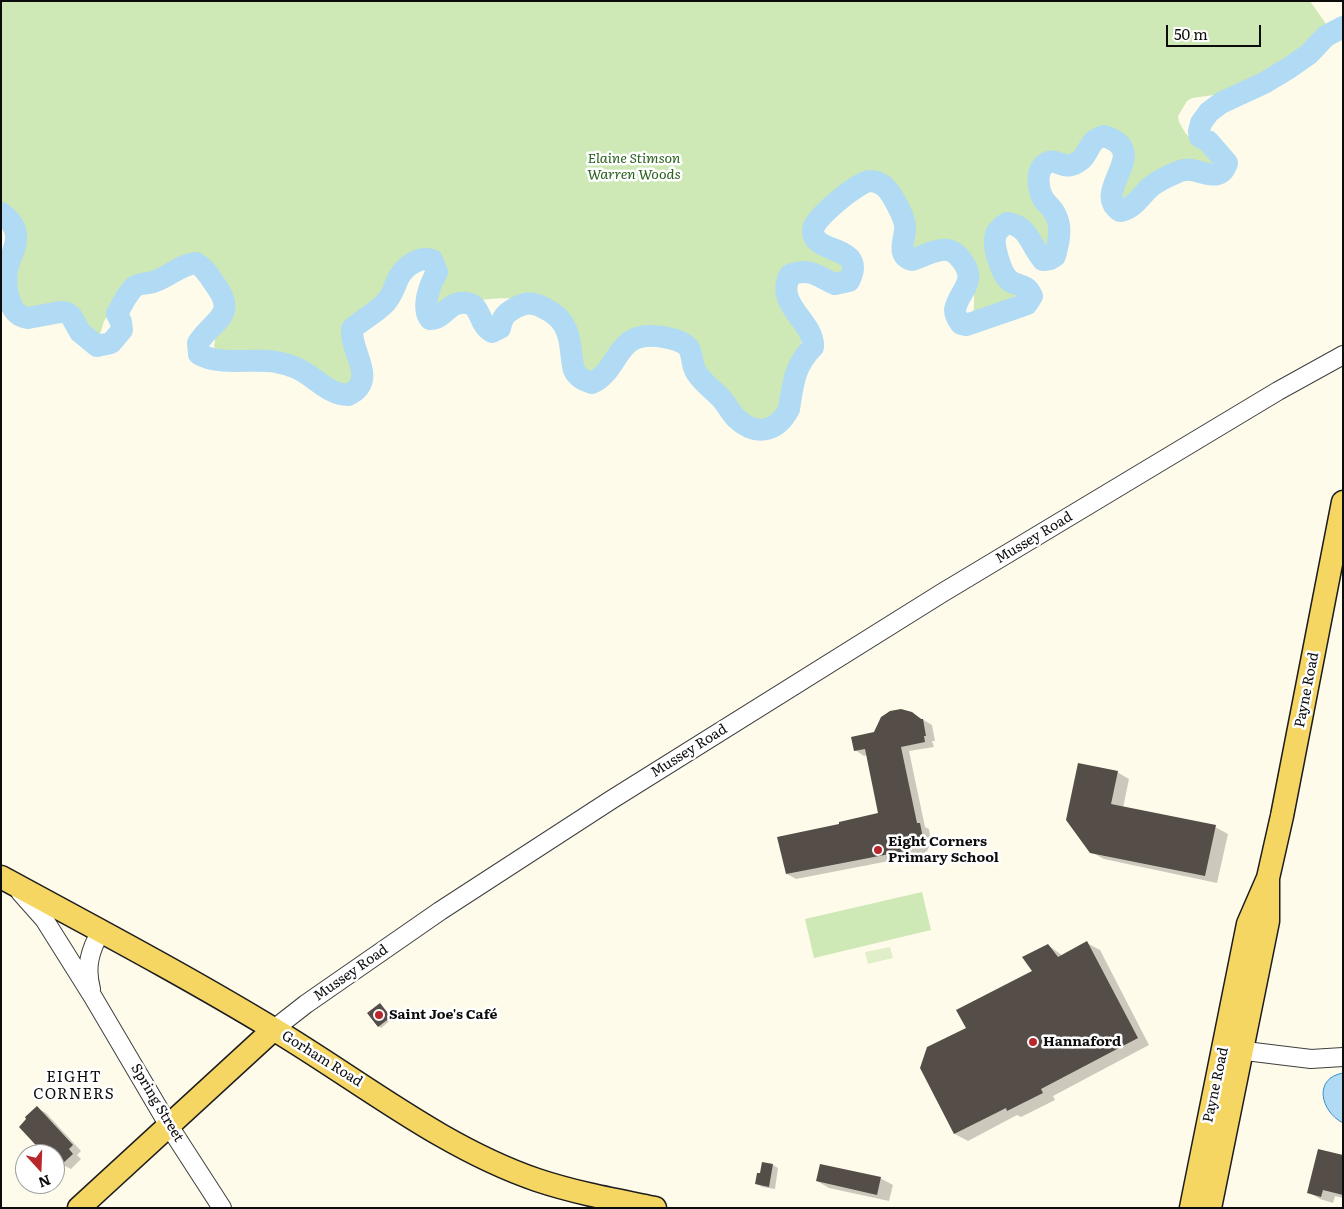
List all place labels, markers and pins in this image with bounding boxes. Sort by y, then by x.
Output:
place label: Eight Corners Primary School [888,834,999,866]
marker: Eight Corners Primary School [872,844,884,856]
place label: Saint Joe's Café [389,1007,497,1023]
marker: Saint Joe's Café [373,1009,385,1021]
place label: Hannaford [1043,1034,1121,1050]
marker: Hannaford [1027,1036,1039,1048]

